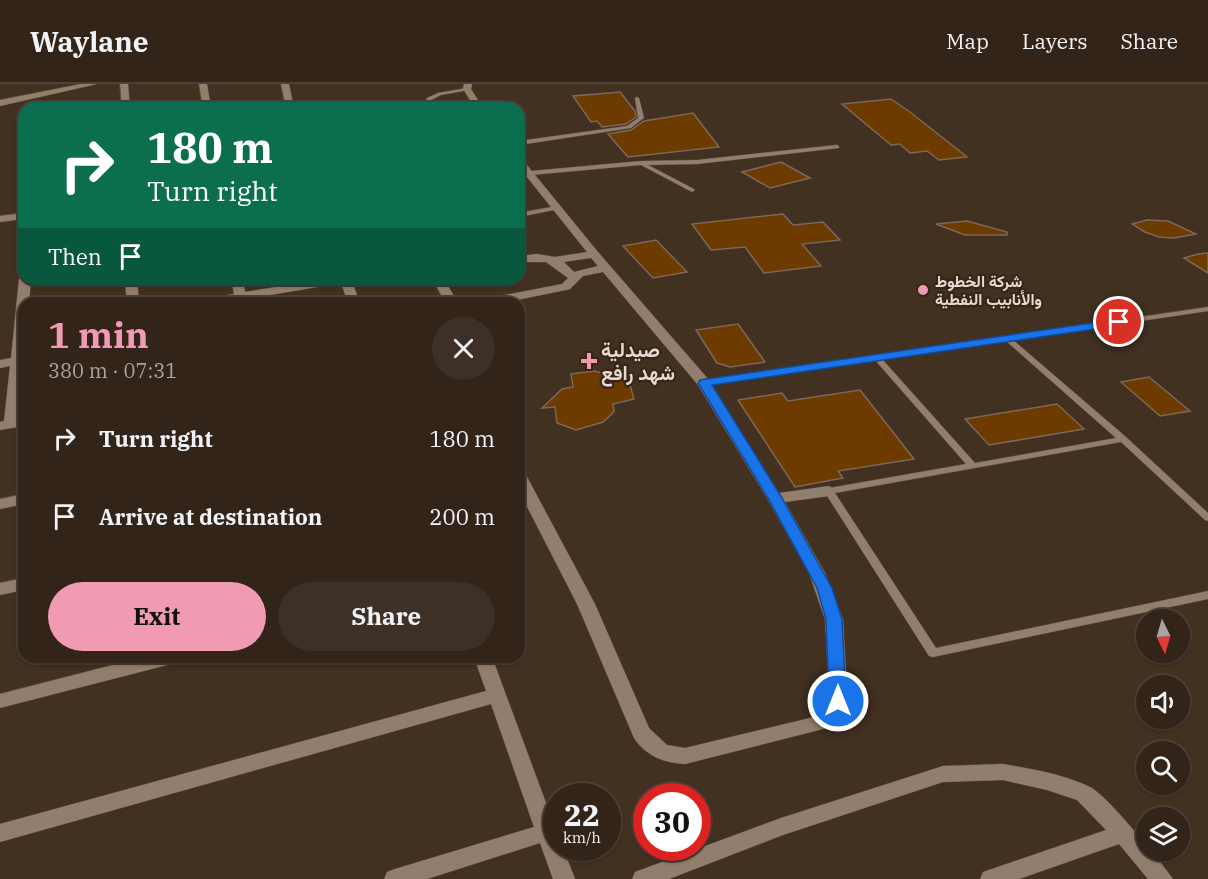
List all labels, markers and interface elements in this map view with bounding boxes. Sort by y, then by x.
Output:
text: Waylane [30,23,149,60]
text: Map [946,27,989,55]
text: Layers [1022,27,1088,55]
text: Share [1121,27,1178,55]
text: 180 m [147,120,273,175]
icon: right [48,126,126,204]
text: Turn right [147,173,278,208]
icon: arrive [114,240,147,273]
text: Then [48,242,102,271]
place label: شركة الخطوط والأنابيب النفطية [935,271,1042,310]
marker: شركة الخطوط والأنابيب النفطية [916,283,930,297]
pin [1093,296,1144,347]
icon: arrive [1102,305,1135,338]
text: 1 min [48,311,149,358]
button: close [432,317,495,380]
place label: صيدلية شهد رافع [601,336,675,387]
marker: صيدلية شهد رافع [582,354,596,368]
text: 380 m · 07:31 [48,357,177,384]
icon: right [48,422,81,455]
text: Turn right [99,424,213,453]
text: 180 m [429,424,495,453]
icon: arrive [48,500,81,533]
text: Arrive at destination [99,502,322,531]
text: 200 m [429,502,495,531]
button: Exit [48,582,266,651]
button: Share [278,582,495,651]
north arrow [1136,609,1190,663]
map controls [1136,609,1190,861]
position arrow [806,669,870,733]
button: sound [1136,675,1190,729]
button: search [1136,741,1190,795]
speed limit sign: 30 [633,783,711,861]
text: 22 [564,795,600,834]
button: layers [1136,807,1190,861]
text: km/h [563,828,601,847]

